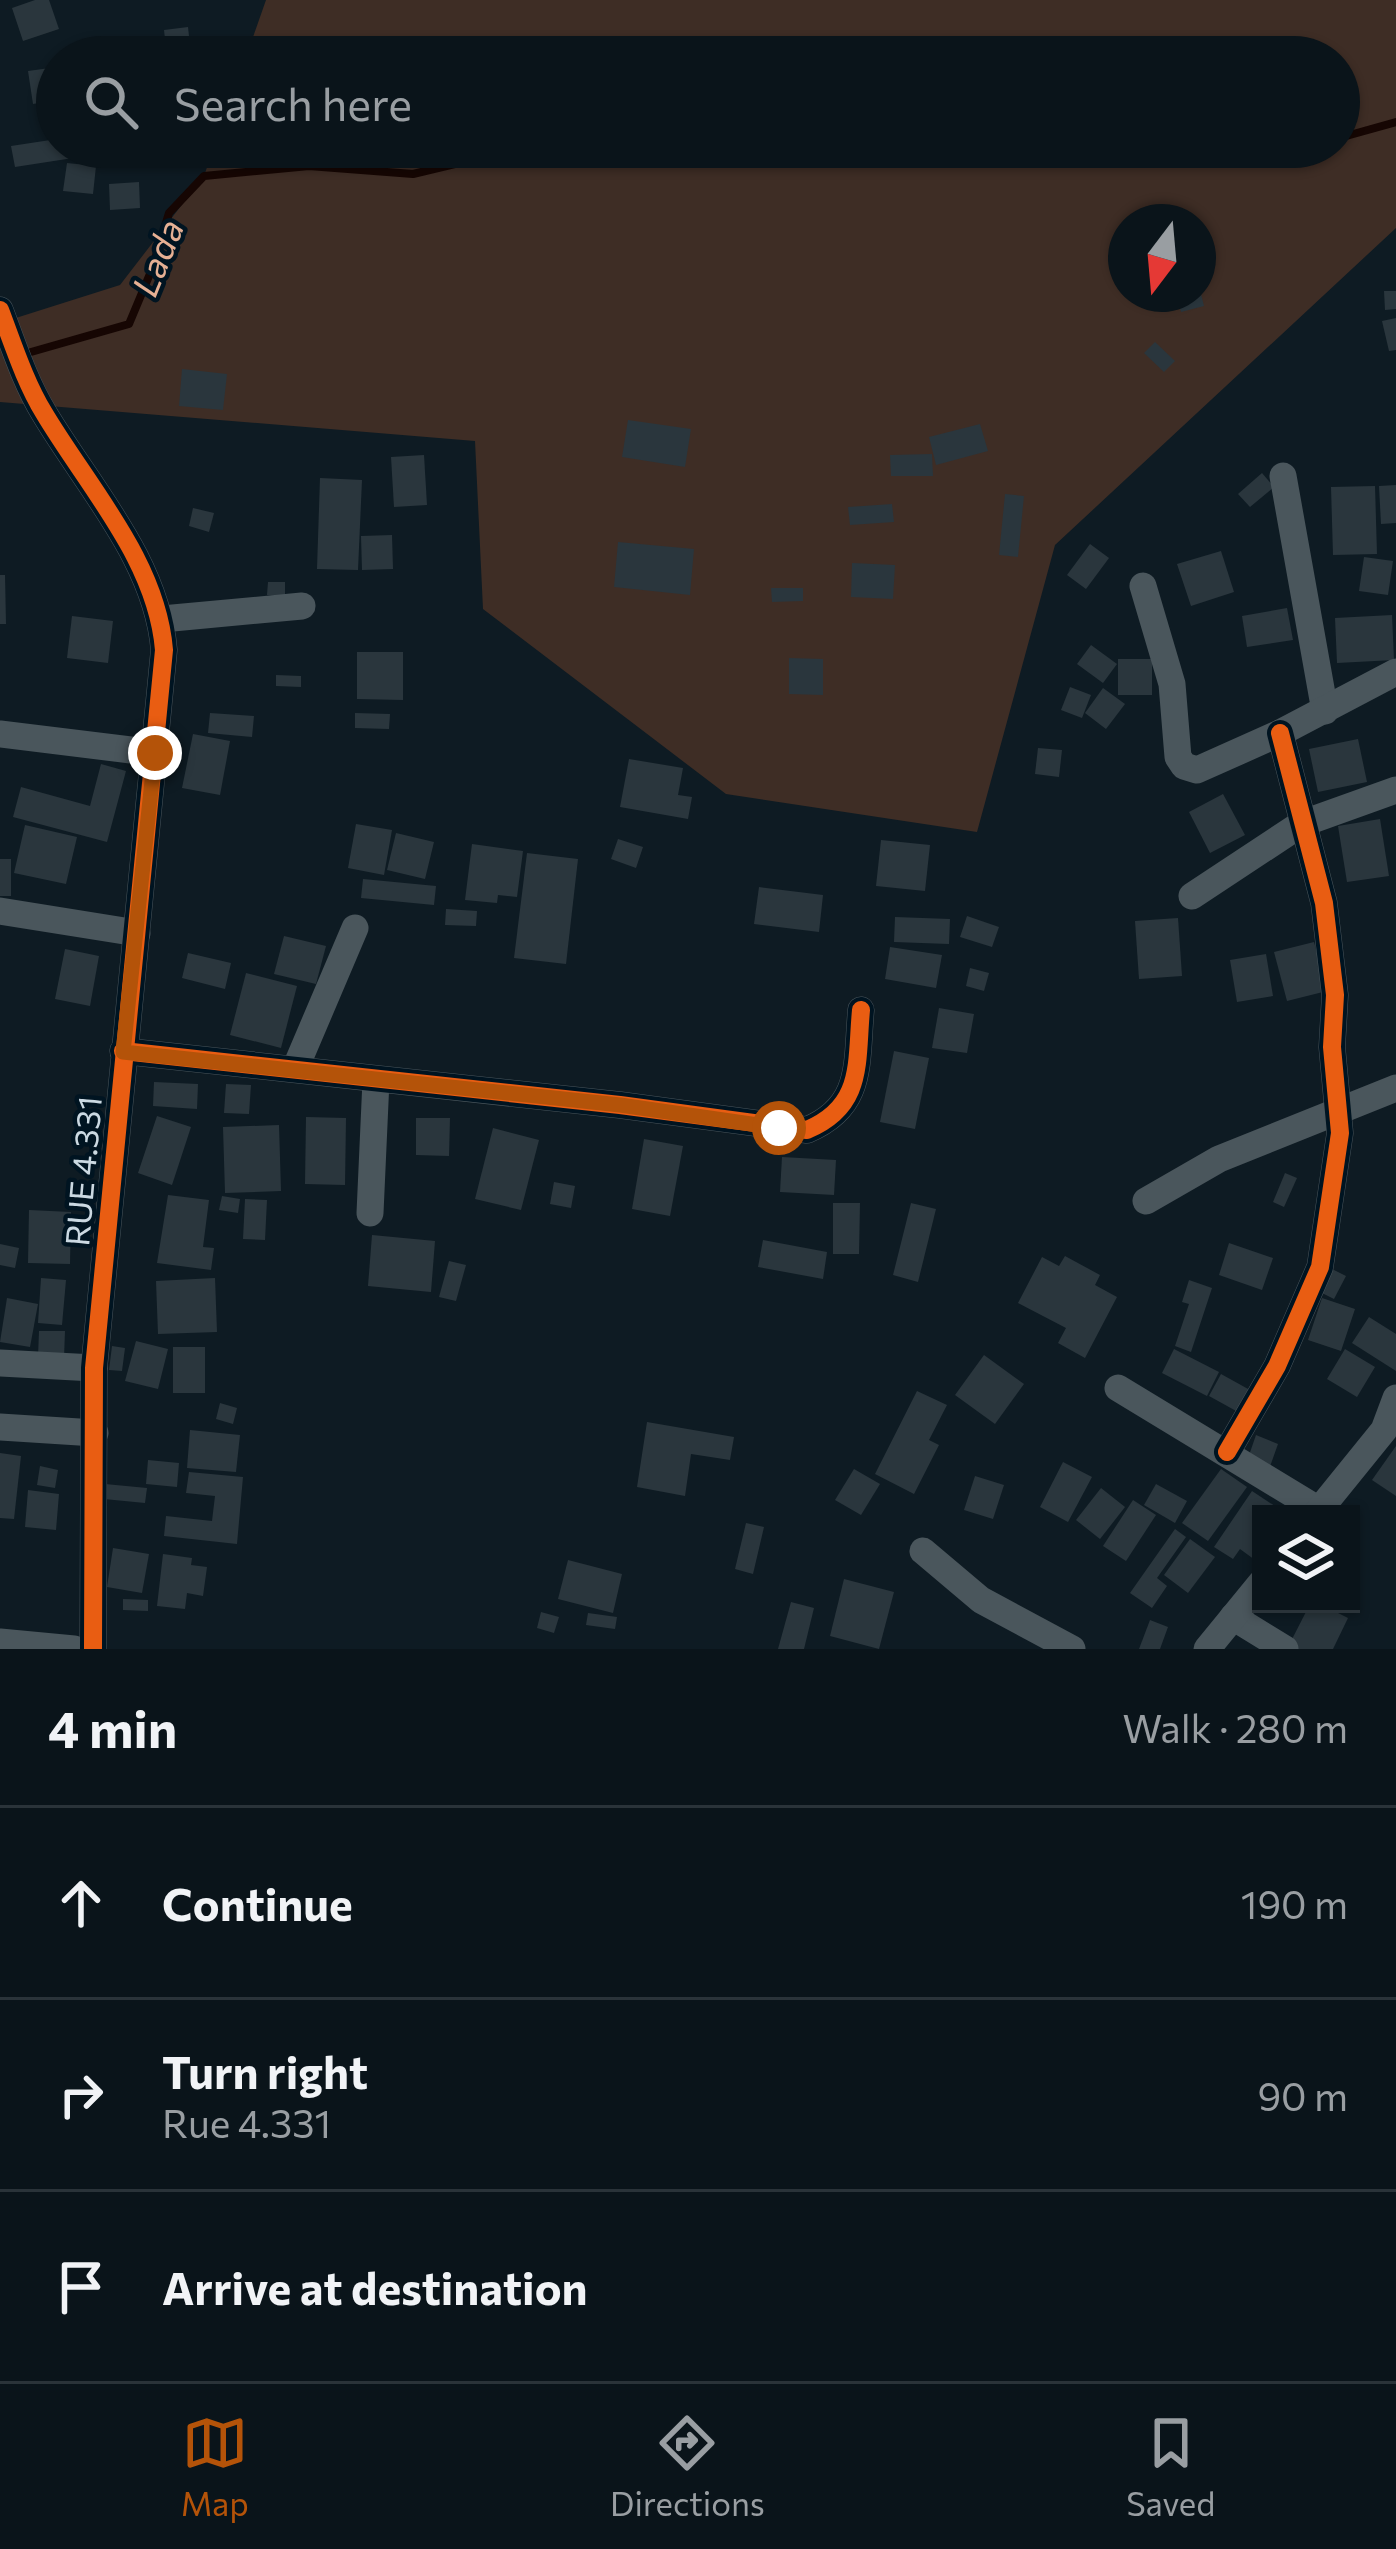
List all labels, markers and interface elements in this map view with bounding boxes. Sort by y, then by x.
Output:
search box [36,36,1360,168]
icon: search [78,69,144,135]
text: Search here [174,75,412,130]
north arrow [1108,204,1216,312]
water label: Lada [121,212,191,302]
route end [128,726,182,780]
street label: RUE 4.331 [55,1094,109,1248]
route start [752,1101,806,1155]
map controls [1252,1505,1360,1613]
button: layers [1252,1505,1360,1613]
text: 4 min [48,1696,177,1759]
text: Walk · 280 m [1123,1703,1348,1751]
icon: ahead [48,1870,114,1936]
text: Continue [162,1875,353,1930]
text: 190 m [1241,1879,1348,1927]
text: Turn right [162,2043,368,2098]
icon: right [48,2062,114,2128]
text: 90 m [1257,2071,1348,2119]
text: Rue 4.331 [162,2098,331,2146]
icon: arrive [48,2254,114,2320]
text: Arrive at destination [162,2259,588,2314]
tab: Map [181,2410,249,2523]
tab: Directions [610,2410,765,2523]
tab: Saved [1126,2410,1215,2523]

